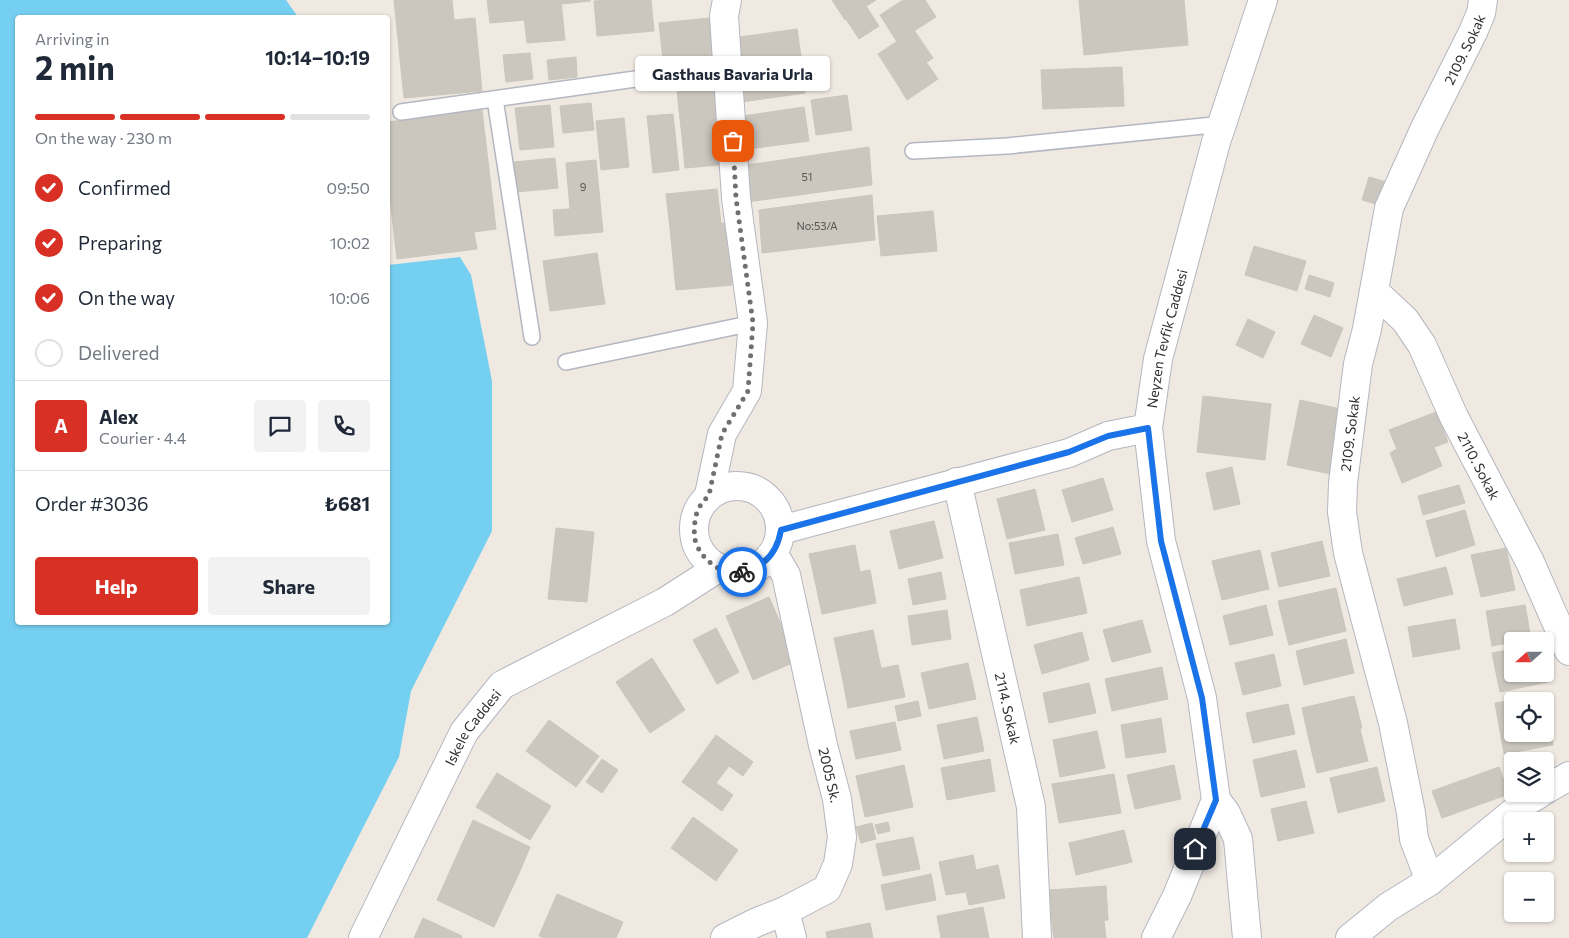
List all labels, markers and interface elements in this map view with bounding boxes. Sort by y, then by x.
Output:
street label: 2109. Sokak [1440,11,1488,87]
text: Arriving in [35,29,109,48]
text: 10:14–10:19 [265,46,370,69]
text: 2 min [35,47,115,87]
callout: Gasthaus Bavaria Urla [636,56,830,91]
text: Gasthaus Bavaria Urla [652,64,813,83]
pin [712,120,754,162]
icon: bag [719,127,747,155]
text: On the way · 230 m [35,128,172,147]
house number: 51 [801,170,813,183]
icon: check [35,174,63,202]
text: Confirmed [78,176,171,199]
text: 09:50 [326,178,370,197]
house number: 9 [580,180,587,193]
house number: No:53/A [796,219,838,232]
icon: check [35,229,63,257]
text: Preparing [78,231,162,254]
text: 10:02 [330,233,370,252]
street label: Neyzen Tevfik Caddesi [1142,267,1190,409]
icon: check [35,284,63,312]
text: On the way [78,286,175,309]
text: 10:06 [329,288,370,307]
text: Delivered [78,341,159,364]
street label: 2109. Sokak [1336,394,1362,473]
button: chat [254,400,306,452]
button: phone [318,400,370,452]
text: Alex [99,405,139,428]
text: A [54,414,68,437]
text: Courier · 4.4 [99,428,186,447]
street label: 2110. Sokak [1455,429,1504,503]
text: Order #3036 [35,492,149,515]
text: ₺681 [324,492,370,515]
courier [717,547,767,597]
button: Help [35,557,198,615]
button: Share [208,557,370,615]
icon: bike [728,558,756,586]
north arrow [1504,632,1554,682]
map controls [1504,632,1554,922]
street label: 2114. Sokak [992,671,1025,746]
street label: Iskele Caddesi [441,685,504,768]
button: locate [1504,692,1554,742]
street label: 2005 Sk. [815,746,845,804]
button: layers [1504,752,1554,802]
button: + [1504,812,1554,862]
pin [1174,828,1216,870]
icon: home [1181,835,1209,863]
button: − [1504,872,1554,922]

